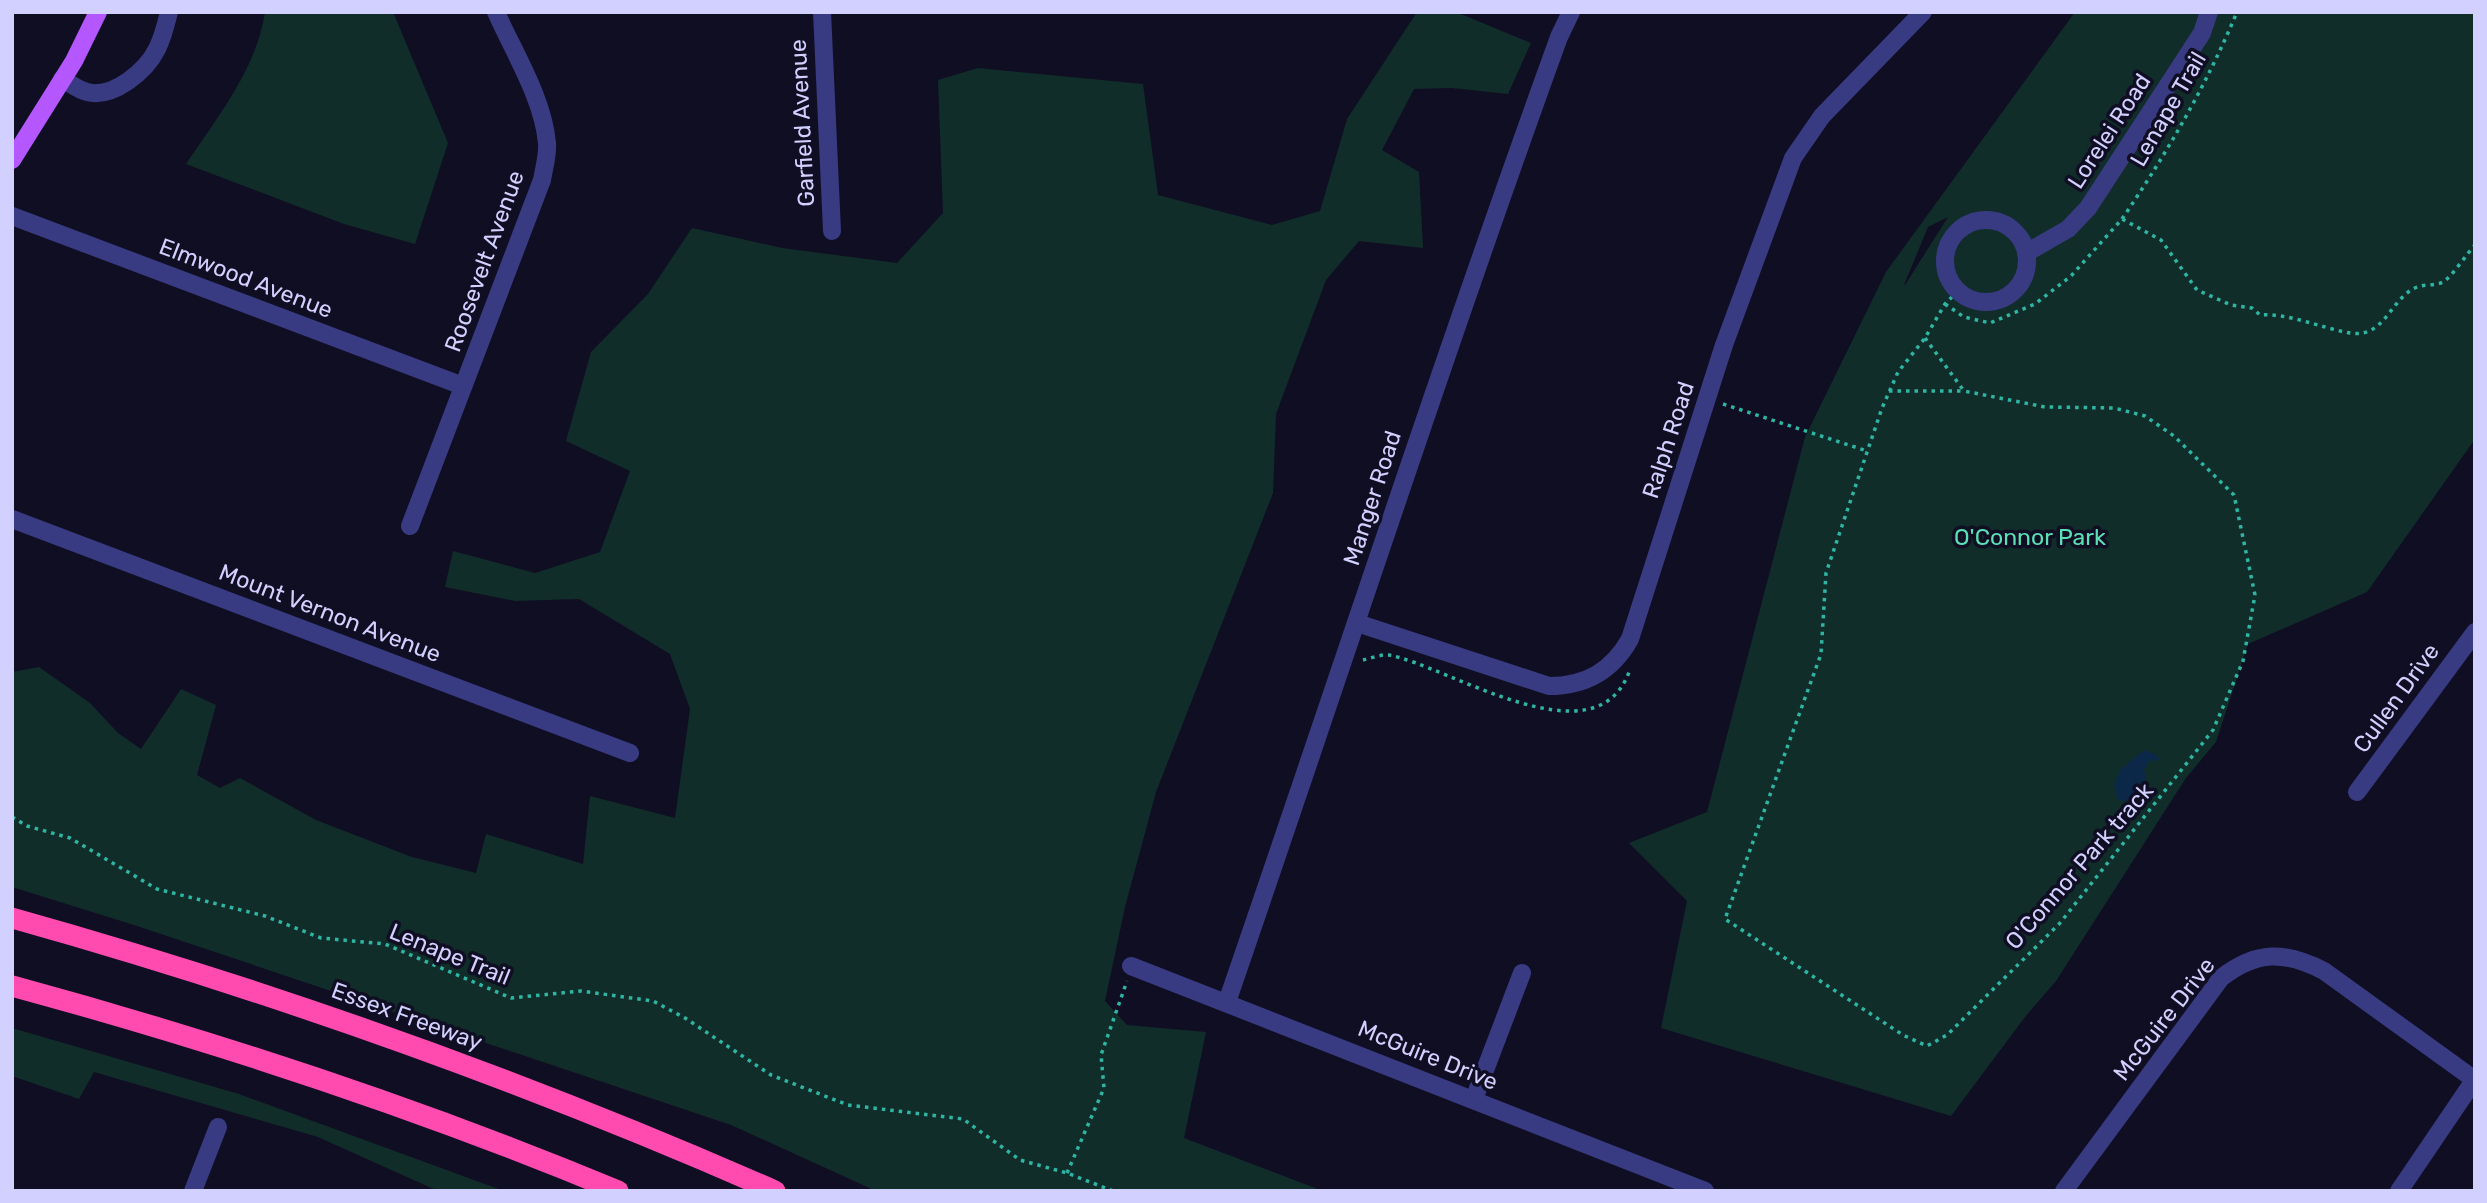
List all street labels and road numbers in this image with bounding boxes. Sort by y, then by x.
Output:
street label: Garfield Avenue [784,39,820,207]
street label: Lenape Trail [2124,47,2212,171]
street label: Lorelei Road [2061,68,2157,194]
street label: Roosevelt Avenue [438,167,530,355]
street label: Elmwood Avenue [155,232,337,324]
street label: Ralph Road [1636,378,1700,502]
street label: Manger Road [1337,427,1407,569]
street label: Mount Vernon Avenue [215,558,445,668]
street label: Cullen Drive [2347,638,2445,758]
street label: O'Connor Park track [1999,777,2159,955]
street label: Lenape Trail [386,917,514,991]
street label: McGuire Drive [2107,952,2221,1086]
street label: Essex Freeway [328,976,486,1056]
street label: McGuire Drive [1354,1014,1502,1096]

